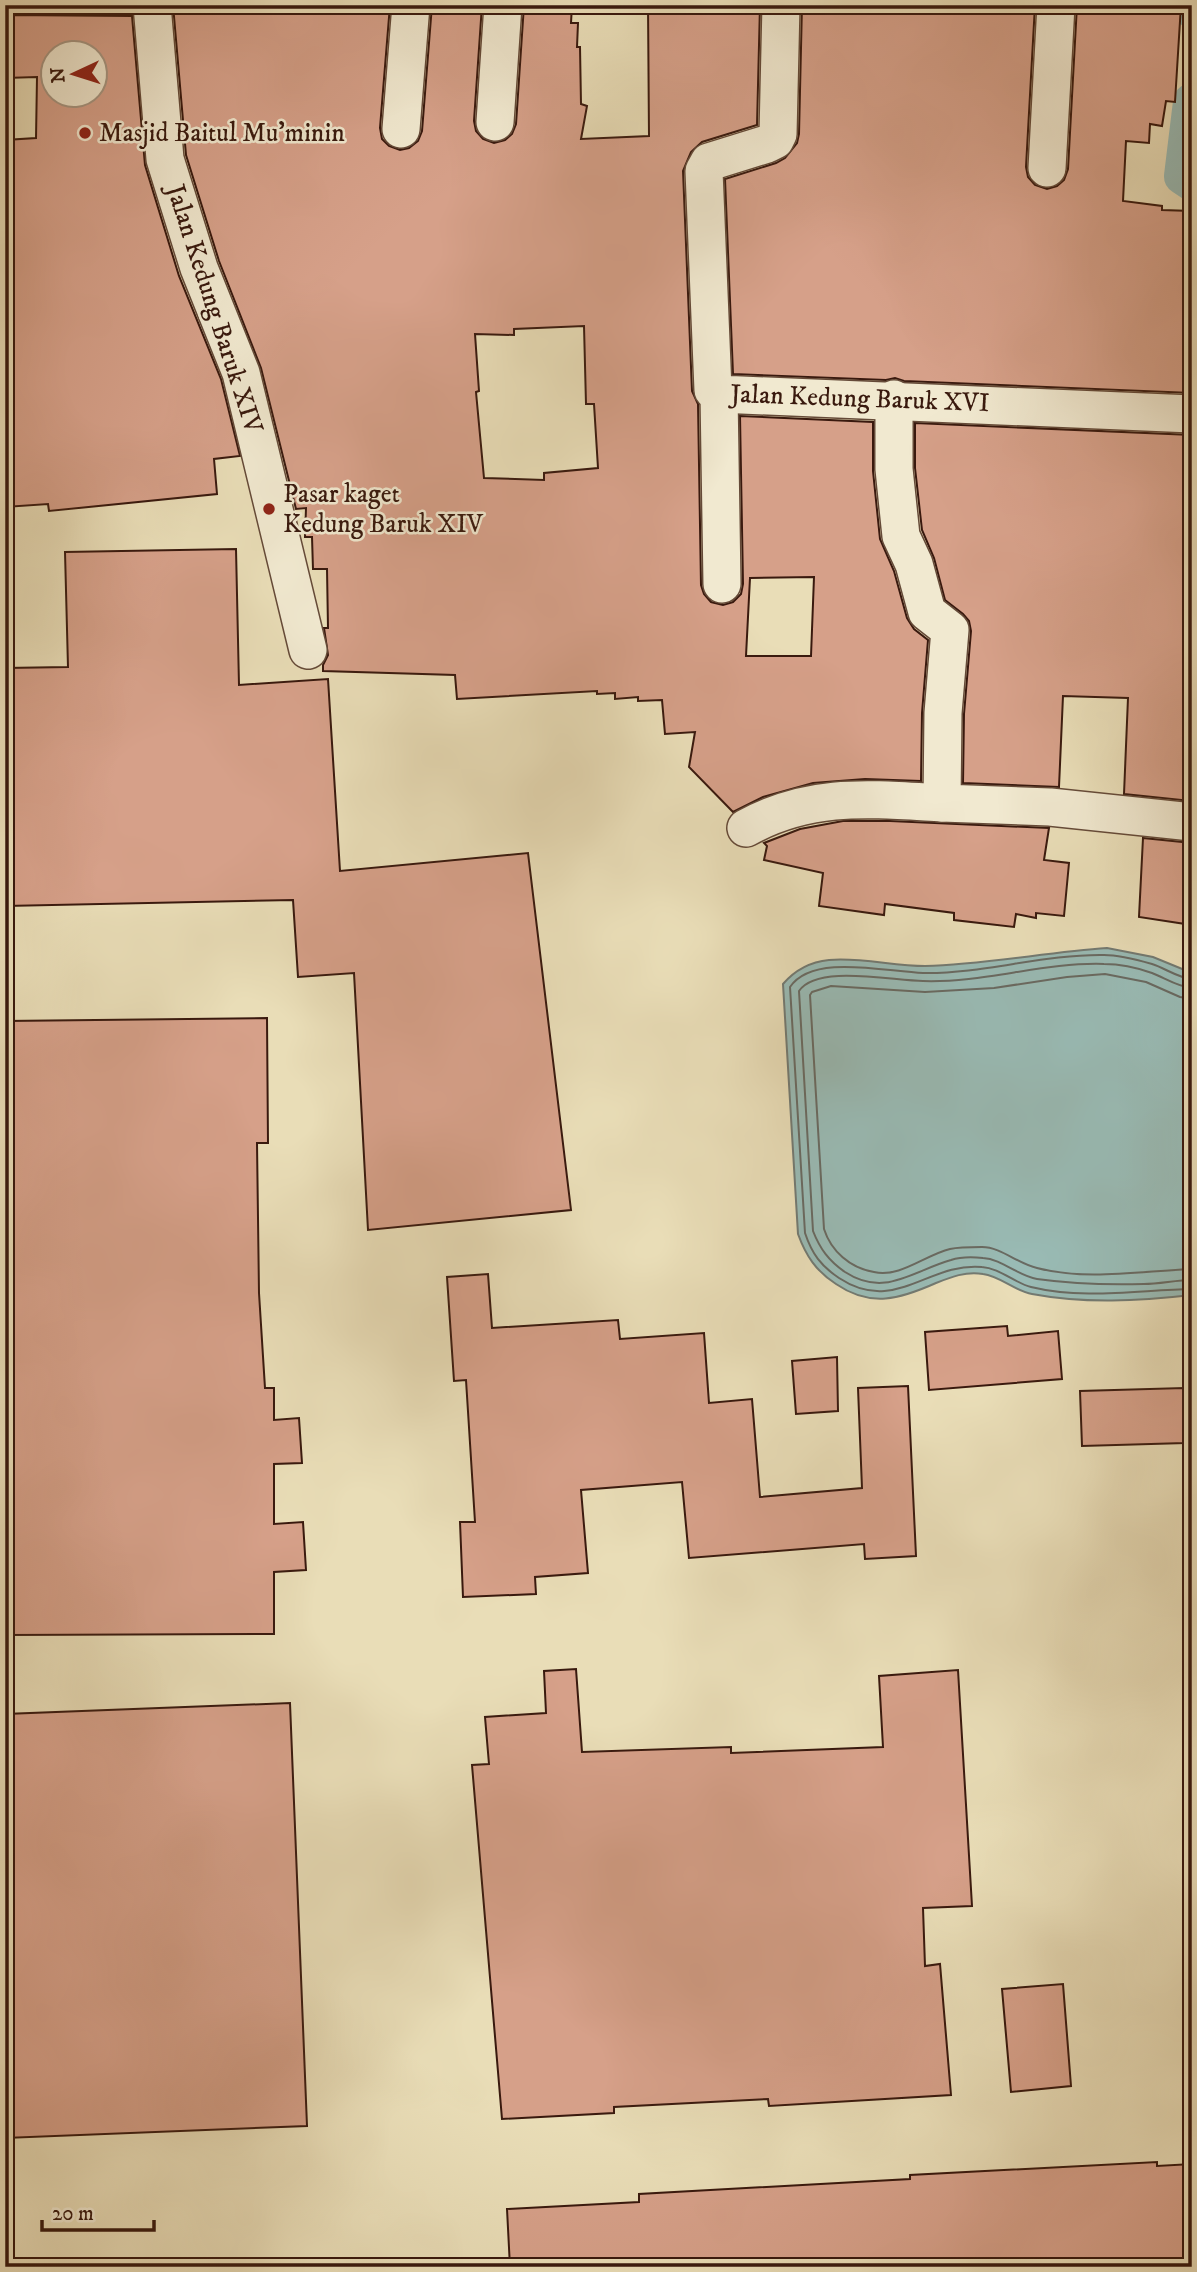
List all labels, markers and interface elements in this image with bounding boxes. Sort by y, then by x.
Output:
north arrow [38,38,108,108]
text: N [46,66,71,84]
place label: Masjid Baitul Mu'minin [99,117,345,150]
marker: Masjid Baitul Mu'minin [77,125,93,141]
street label: Jalan Kedung Baruk XIV [158,179,270,438]
street label: Jalan Kedung Baruk XVI [728,378,990,420]
place label: Pasar kaget Kedung Baruk XIV [283,478,484,541]
marker: Pasar kaget Kedung Baruk XIV [261,501,277,517]
scale bar [42,2188,154,2232]
text: 20 m [52,2201,94,2227]

